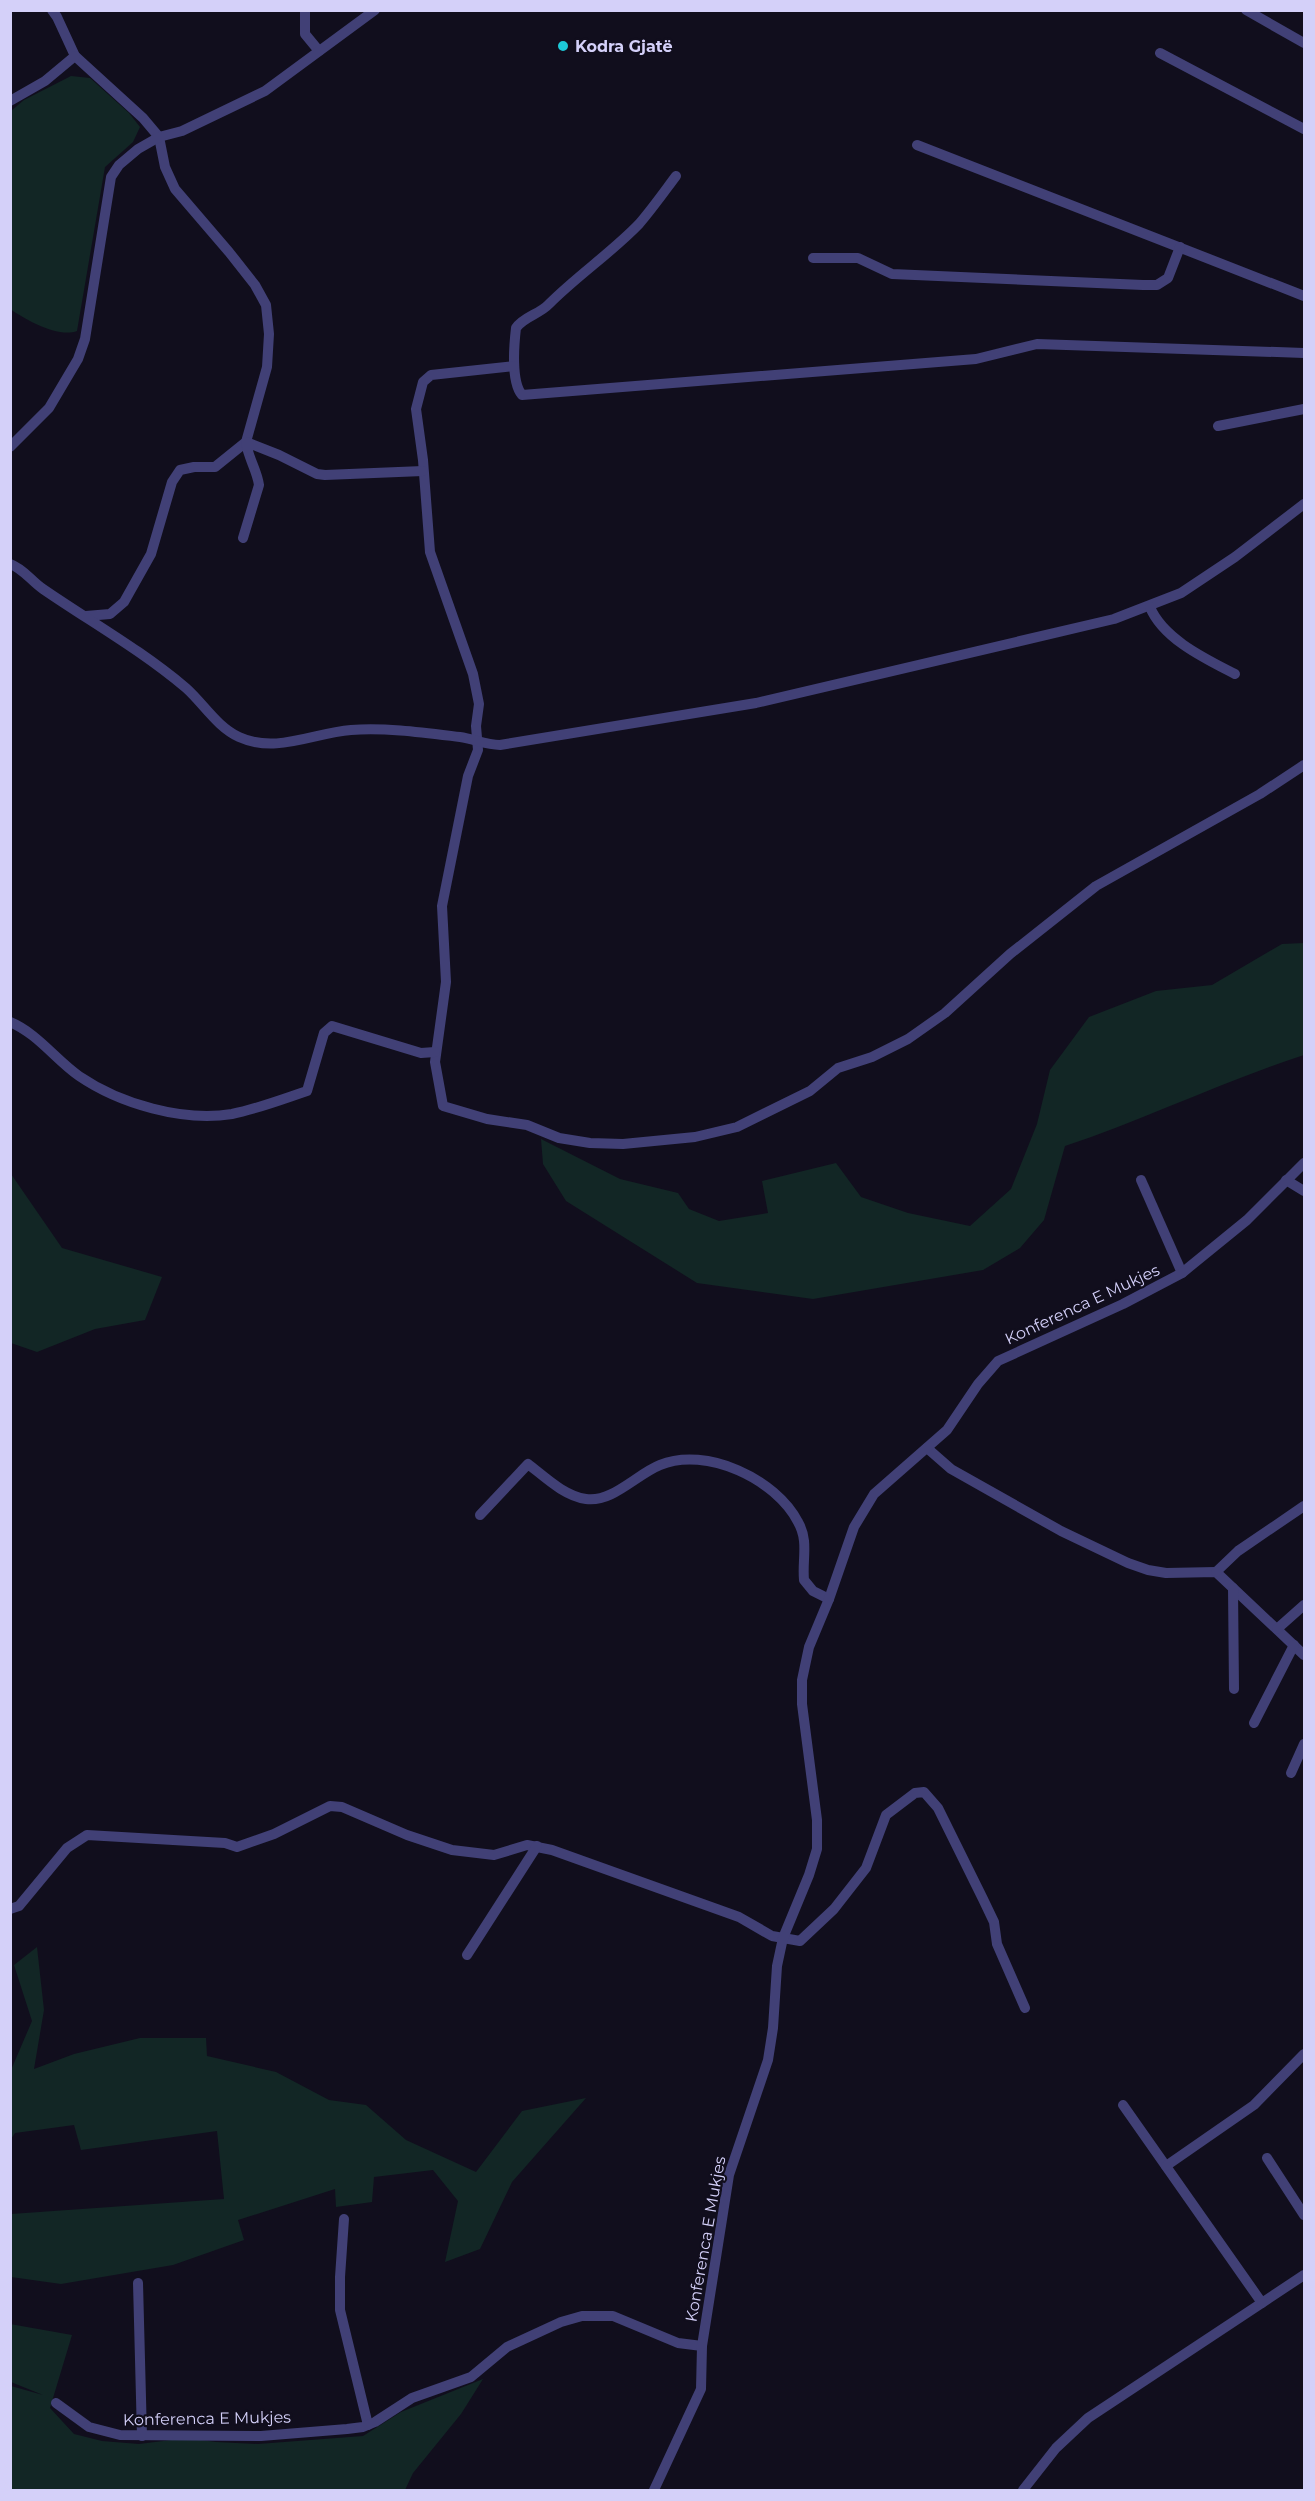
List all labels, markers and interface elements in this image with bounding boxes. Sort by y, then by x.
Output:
place label: Kodra Gjatë [575,37,673,56]
marker: Kodra Gjatë [556,39,570,53]
street label: Konferenca E Mukjes [1002,1260,1163,1349]
street label: Konferenca E Mukjes [682,2154,729,2324]
street label: Konferenca E Mukjes [123,2408,291,2429]

